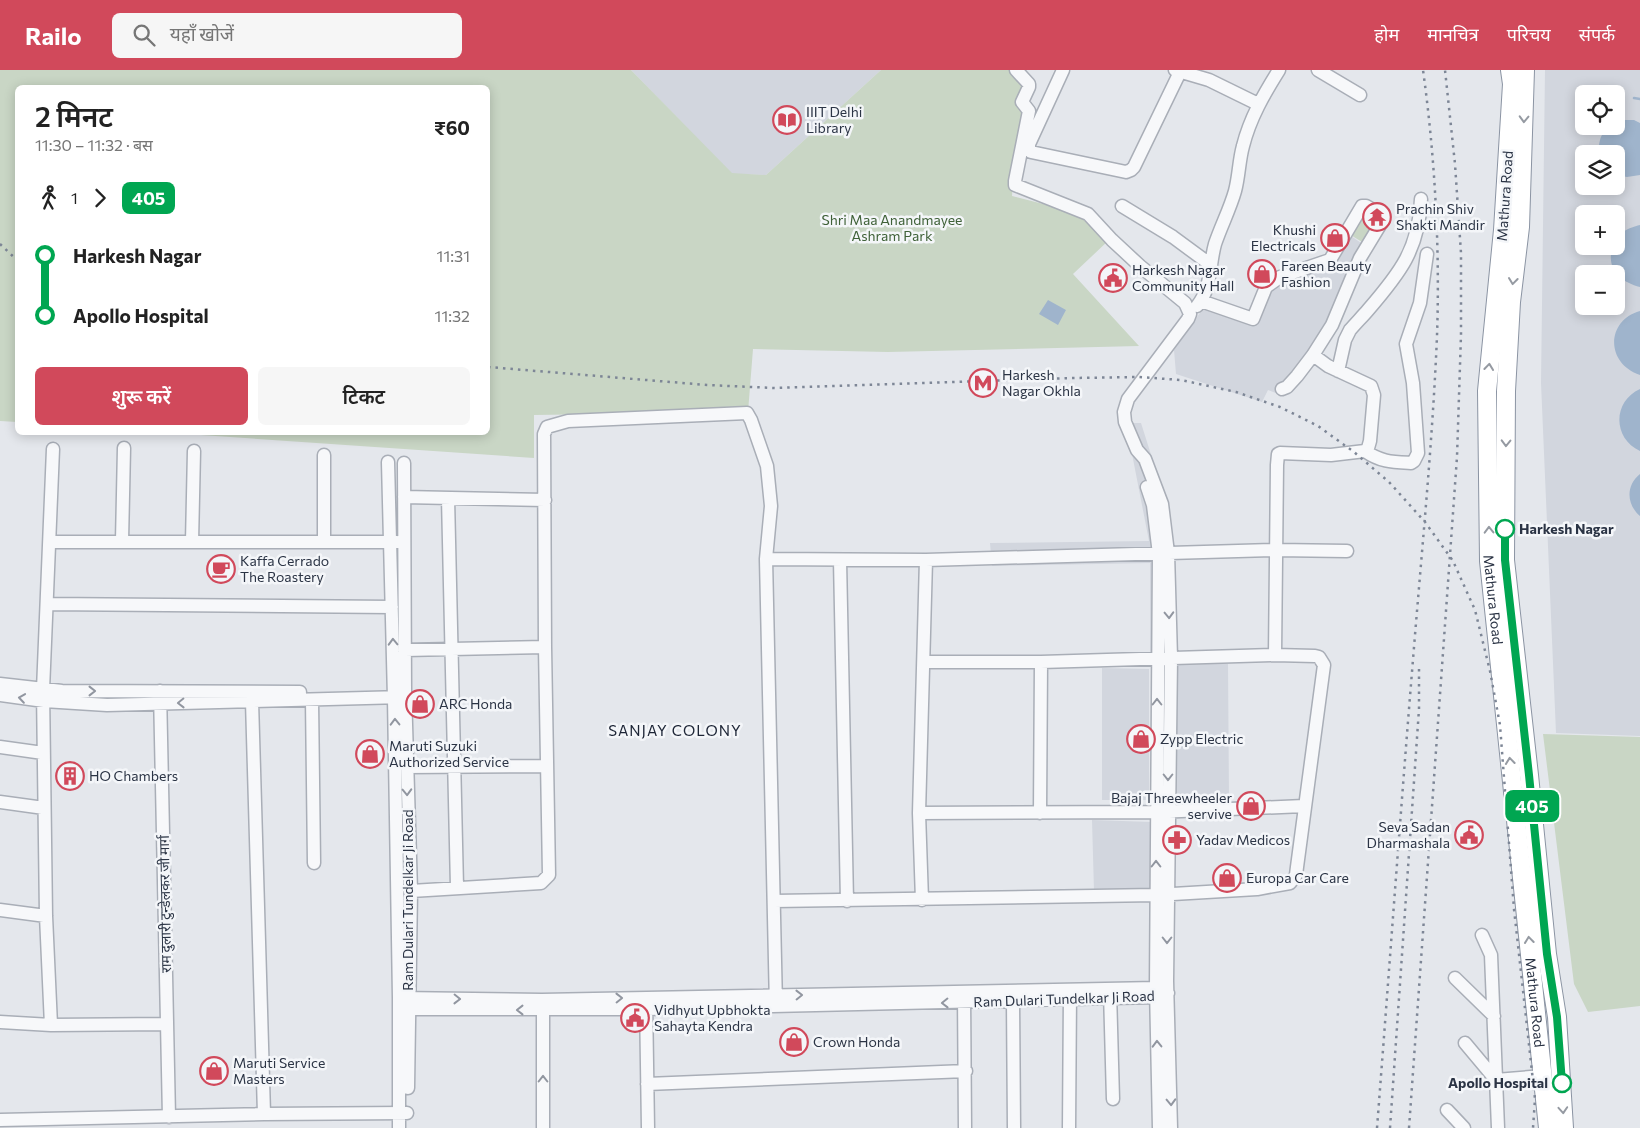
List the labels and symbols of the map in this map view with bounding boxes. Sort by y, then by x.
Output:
place label: IIIT Delhi Library [806,103,862,136]
library icon: IIIT Delhi Library [772,105,802,135]
one-way arrow [1518,115,1529,123]
street label: Mathura Road [1493,150,1516,242]
place label: Prachin Shiv Shakti Mandir [1396,200,1485,233]
temple icon: Prachin Shiv Shakti Mandir [1362,202,1392,232]
park label: Shri Maa Anandmayee Ashram Park [822,211,962,244]
place label: Khushi Electricals [1251,221,1316,254]
shop icon: Khushi Electricals [1320,223,1350,253]
place label: Fareen Beauty Fashion [1281,257,1371,290]
shop icon: Fareen Beauty Fashion [1247,259,1277,289]
place label: Harkesh Nagar Community Hall [1132,261,1234,294]
public building icon: Harkesh Nagar Community Hall [1098,263,1128,293]
one-way arrow [1508,277,1519,285]
one-way arrow [1484,363,1495,371]
place label: Harkesh Nagar Okhla [1002,366,1081,399]
metro station icon: Harkesh Nagar Okhla [968,368,998,398]
one-way arrow [1501,440,1511,447]
marker: Harkesh Nagar [1495,519,1515,539]
place label: Harkesh Nagar [1519,520,1614,537]
one-way arrow [1484,526,1494,534]
place label: Kaffa Cerrado The Roastery [240,552,329,585]
cafe icon: Kaffa Cerrado The Roastery [206,554,236,584]
street label: Mathura Road [1480,554,1507,645]
one-way arrow [1164,611,1175,619]
one-way arrow [387,638,398,646]
one-way arrow [88,686,96,696]
shop icon: ARC Honda [405,689,435,719]
one-way arrow [17,694,26,704]
place label: ARC Honda [439,695,512,712]
one-way arrow [177,698,185,708]
one-way arrow [1152,698,1163,706]
one-way arrow [390,718,400,726]
district label: SANJAY COLONY [608,721,742,739]
shop icon: Zypp Electric [1126,724,1156,754]
place label: Zypp Electric [1160,730,1243,747]
place label: Maruti Suzuki Authorized Service [389,737,509,770]
shop icon: Maruti Suzuki Authorized Service [355,739,385,769]
one-way arrow [1505,757,1516,765]
building icon: HO Chambers [55,761,85,791]
place label: HO Chambers [89,767,178,784]
one-way arrow [1163,774,1173,781]
one-way arrow [402,788,412,796]
place label: Bajaj Threewheeler servive [1111,789,1232,822]
line badge: 405 [1503,790,1561,822]
shop icon: Bajaj Threewheeler servive [1236,791,1266,821]
street label: Ram Dulari Tundelkar Ji Road [399,809,416,991]
place label: Seva Sadan Dharmashala [1367,818,1450,851]
public building icon: Seva Sadan Dharmashala [1454,820,1484,850]
pharmacy icon: Yadav Medicos [1162,825,1192,855]
place label: Yadav Medicos [1196,831,1290,848]
street label: राम दुलारी टुन्डेलकर जी मार्ग [155,834,176,973]
one-way arrow [1151,860,1161,868]
shop icon: Europa Car Care [1212,863,1242,893]
place label: Europa Car Care [1246,869,1349,886]
one-way arrow [1162,936,1172,944]
one-way arrow [1524,936,1535,944]
street label: Mathura Road [1522,957,1549,1048]
street label: Ram Dulari Tundelkar Ji Road [973,987,1155,1010]
one-way arrow [796,990,804,1001]
one-way arrow [453,993,461,1004]
one-way arrow [616,993,624,1003]
one-way arrow [940,997,948,1008]
place label: Vidhyut Upbhokta Sahayta Kendra [654,1001,770,1034]
public building icon: Vidhyut Upbhokta Sahayta Kendra [620,1003,650,1033]
one-way arrow [515,1005,523,1015]
shop icon: Crown Honda [779,1027,809,1057]
place label: Crown Honda [813,1033,900,1050]
one-way arrow [1152,1040,1163,1048]
place label: Maruti Service Masters [233,1054,325,1087]
shop icon: Maruti Service Masters [199,1056,229,1086]
marker: Apollo Hospital [1552,1073,1572,1093]
place label: Apollo Hospital [1448,1074,1548,1091]
one-way arrow [538,1075,548,1083]
one-way arrow [1165,1098,1176,1106]
one-way arrow [1558,1106,1569,1114]

